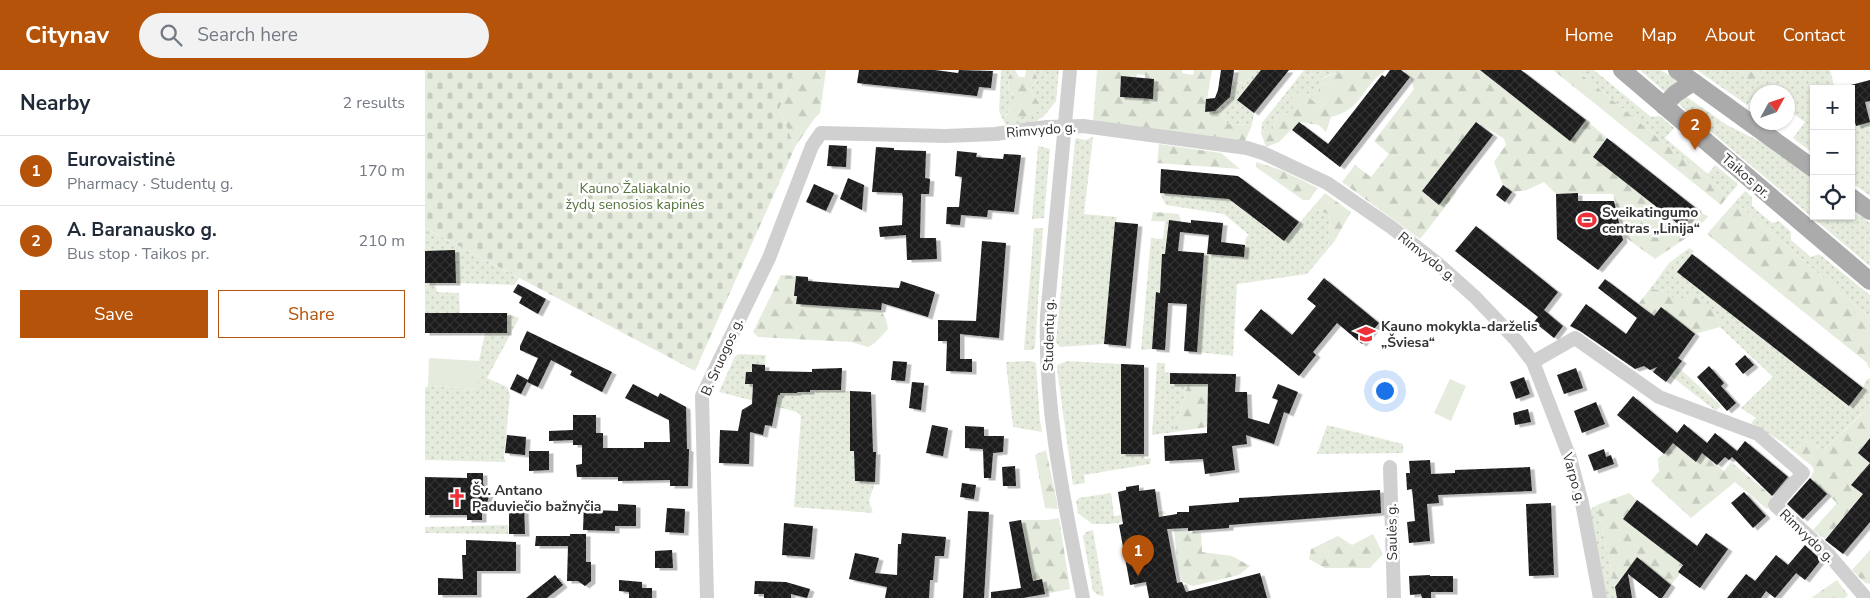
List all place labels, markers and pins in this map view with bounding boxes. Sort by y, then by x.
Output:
pin: 2 [1679,109,1711,150]
place label: Sveikatingumo centras „Linija“ [1602,203,1700,238]
sports icon: Sveikatingumo centras „Linija“ [1576,209,1598,231]
place label: Kauno mokykla-darželis „Šviesa“ [1381,317,1538,352]
school or university icon: Kauno mokykla-darželis „Šviesa“ [1355,323,1377,345]
place label: Šv. Antano Paduviečio bažnyčia [472,481,601,516]
church icon: Šv. Antano Paduviečio bažnyčia [446,487,468,509]
pin: 1 [1122,535,1154,576]

